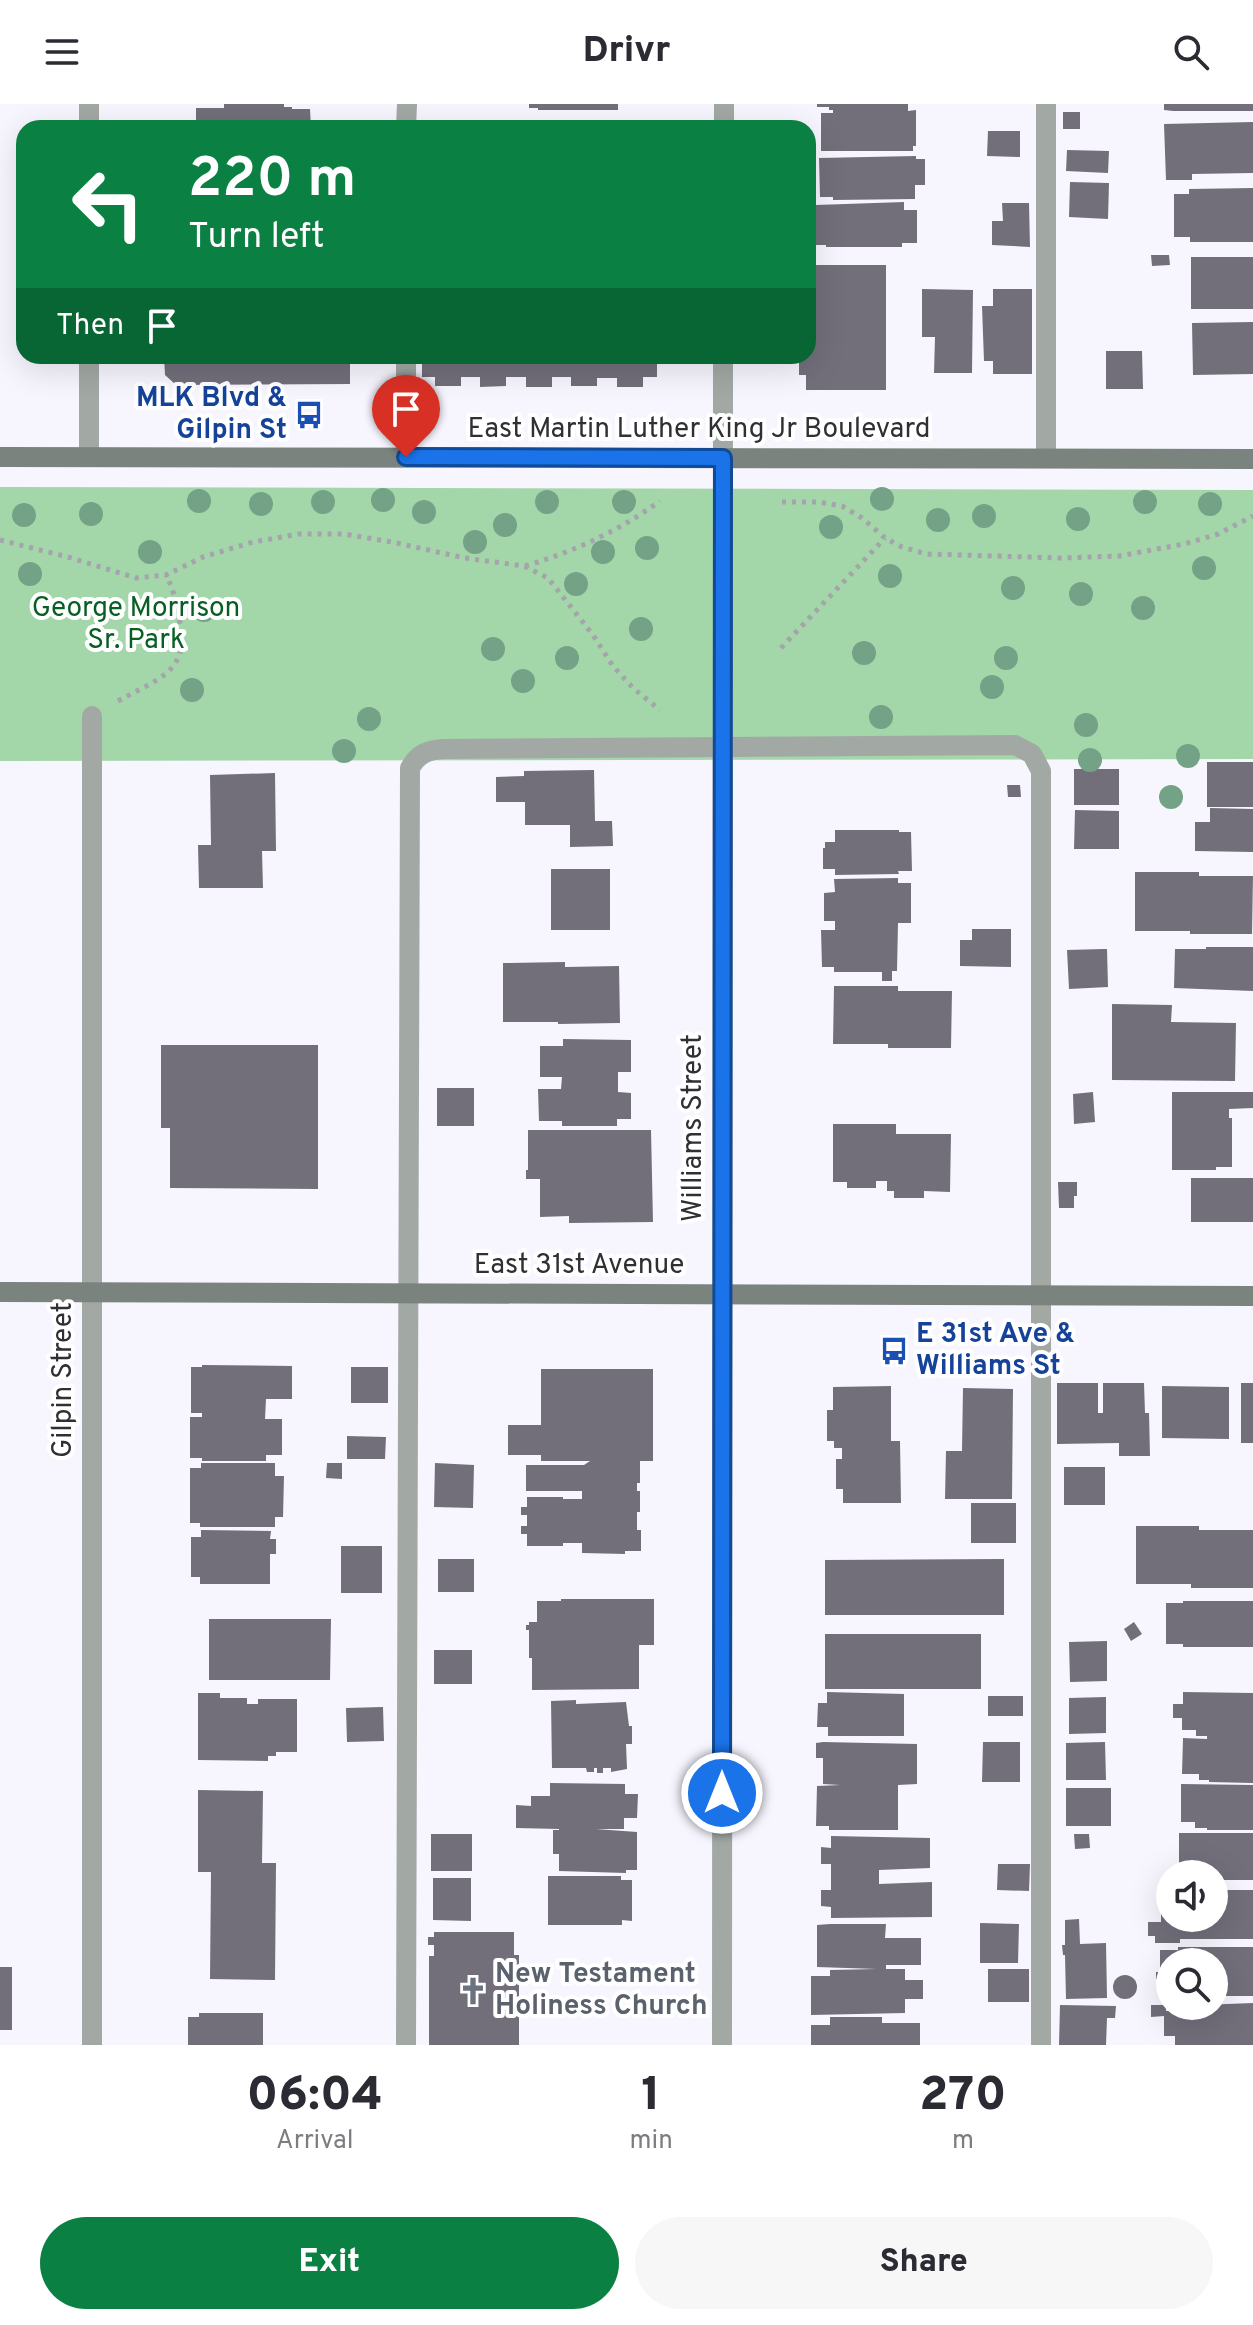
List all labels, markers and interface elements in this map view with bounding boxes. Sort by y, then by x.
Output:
text: Drivr [583,29,670,75]
icon: menu [40,30,84,74]
icon: search [1169,30,1213,74]
text: 220 m [188,146,356,216]
icon: left [56,152,160,256]
text: Turn left [188,215,325,261]
icon: arrive [140,304,184,348]
text: Then [56,308,124,345]
pin [372,375,440,457]
place label: MLK Blvd & Gilpin St [136,381,287,449]
icon: arrive [384,387,428,431]
bus stop icon: MLK Blvd & Gilpin St [294,400,324,430]
street label: East Martin Luther King Jr Boulevard [468,412,930,448]
park label: George Morrison Sr. Park [32,591,240,659]
street label: Williams Street [676,1034,712,1222]
street label: East 31st Avenue [474,1248,684,1284]
street label: Gilpin Street [46,1302,82,1458]
place label: E 31st Ave & Williams St [916,1317,1075,1385]
bus stop icon: E 31st Ave & Williams St [879,1336,909,1366]
position arrow [680,1751,764,1835]
map controls [1156,1860,1228,2020]
button: sound [1156,1860,1228,1932]
button: search [1156,1948,1228,2020]
place label: New Testament Holiness Church [495,1957,708,2025]
church icon: New Testament Holiness Church [458,1976,488,2006]
text: 06:04 [246,2067,383,2127]
text: 1 [641,2067,661,2127]
text: 270 [919,2067,1007,2127]
text: Arrival [276,2125,354,2158]
text: min [630,2125,673,2158]
text: m [952,2125,974,2158]
button: Exit [40,2217,619,2309]
button: Share [635,2217,1213,2309]

